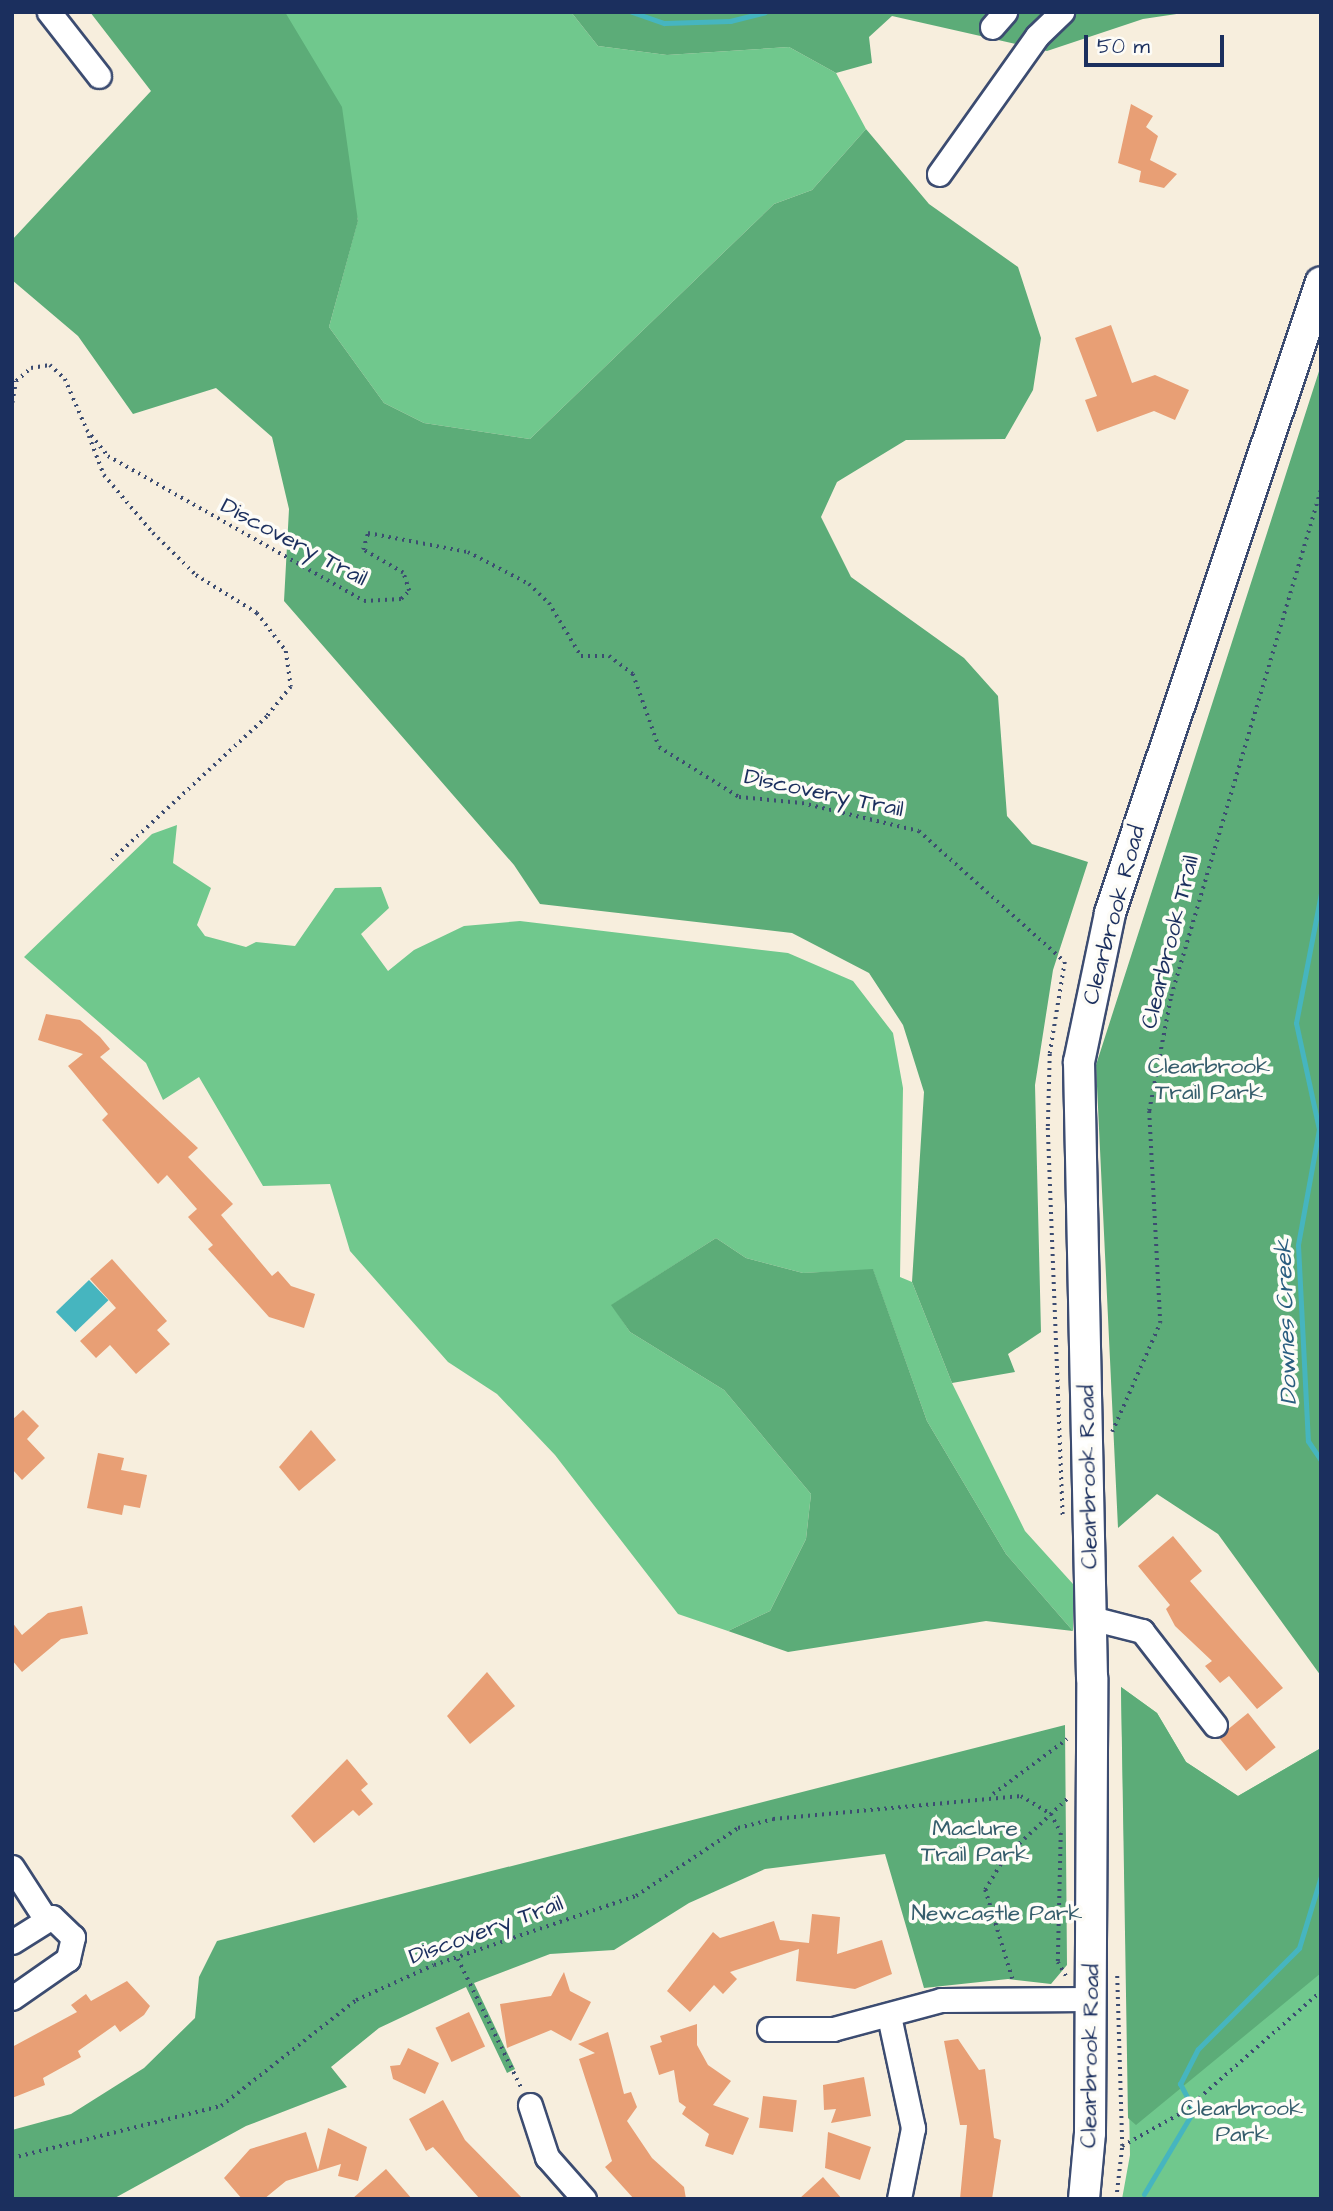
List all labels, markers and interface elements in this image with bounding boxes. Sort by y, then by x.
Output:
scale bar [1088,21,1228,65]
text: 50 m [1097,32,1150,61]
street label: Discovery Trail [216,492,372,592]
street label: Discovery Trail [742,763,906,823]
street label: Clearbrook Road [1077,822,1151,1008]
street label: Clearbrook Trail [1135,853,1205,1031]
park label: Clearbrook Trail Park [1148,1052,1270,1106]
water label: Downes Creek [1270,1239,1304,1405]
street label: Clearbrook Road [1073,1385,1103,1569]
park label: Maclure Trail Park [921,1814,1029,1868]
street label: Discovery Trail [405,1889,567,1971]
park label: Newcastle Park [911,1899,1083,1927]
street label: Clearbrook Road [1075,1964,1105,2148]
park label: Clearbrook Park [1181,2094,1303,2148]

